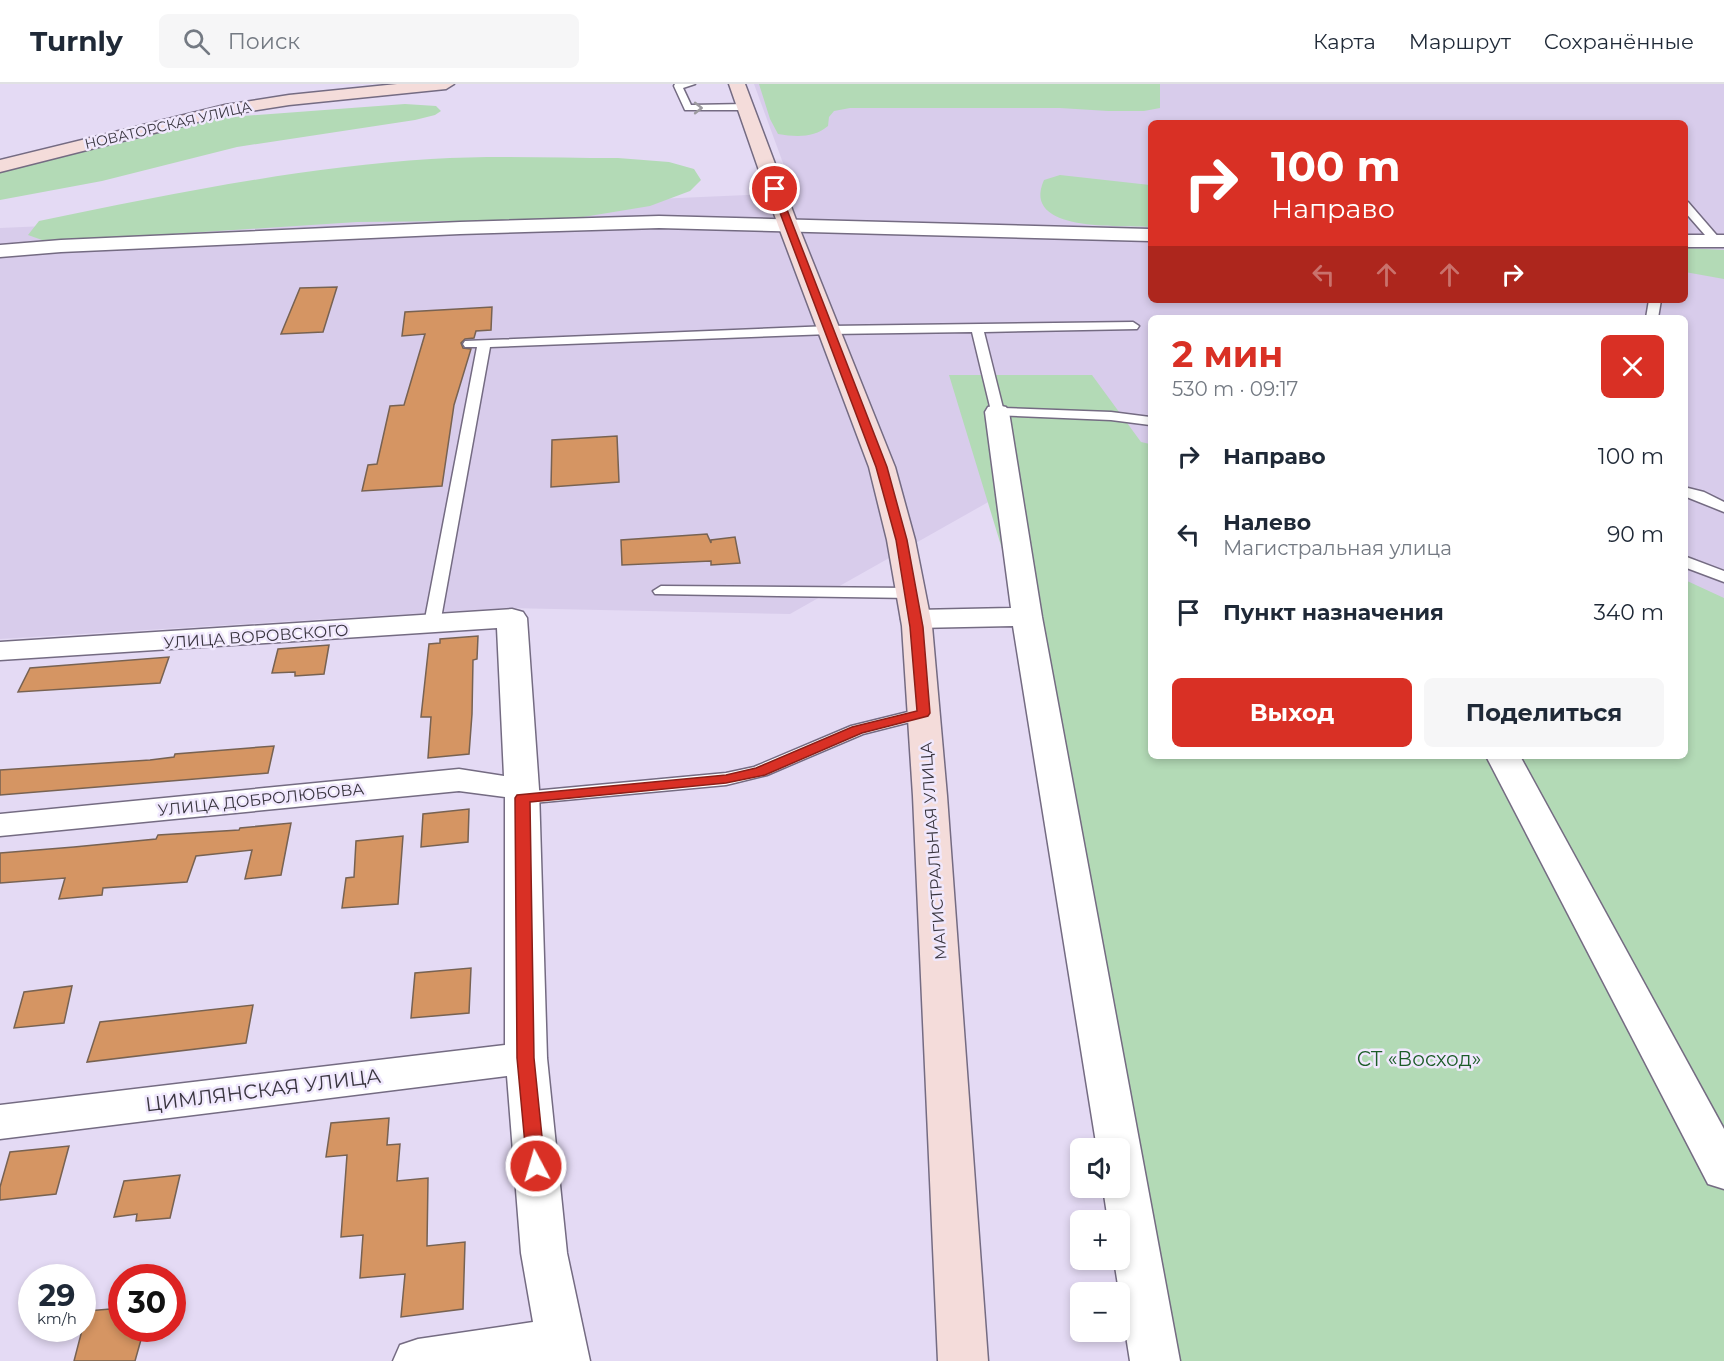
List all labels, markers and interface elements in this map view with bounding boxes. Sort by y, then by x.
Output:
search box [159,14,579,68]
text: Turnly [30,24,123,58]
icon: search [180,25,213,58]
text: Поиск [228,28,300,55]
text: Карта [1313,29,1376,54]
text: Маршрут [1409,29,1511,54]
text: Сохранённые [1544,29,1694,54]
street label: НОВАТОРСКАЯ УЛИЦА [83,97,254,153]
one-way arrow [693,102,702,114]
text: 100 m [1271,140,1400,192]
icon: right [1172,144,1250,222]
pin [749,163,800,214]
icon: arrive [758,172,791,205]
text: Направо [1271,192,1395,225]
icon: left [1307,258,1340,291]
icon: ahead [1370,258,1403,291]
icon: ahead [1433,258,1466,291]
icon: right [1496,258,1529,291]
text: 2 мин [1172,332,1283,376]
button: close [1601,335,1664,398]
text: 530 m · 09:17 [1172,377,1298,401]
icon: right [1172,440,1205,473]
text: Направо [1223,443,1326,470]
text: 100 m [1598,443,1664,470]
text: Налево [1223,509,1311,536]
icon: left [1172,518,1205,551]
text: 90 m [1607,521,1664,548]
text: Магистральная улица [1223,536,1452,560]
icon: arrive [1172,596,1205,629]
text: Пункт назначения [1223,599,1444,626]
text: 340 m [1593,599,1664,626]
street label: УЛИЦА ВОРОВСКОГО [163,621,349,652]
button: Выход [1172,678,1412,747]
button: Поделиться [1424,678,1664,747]
street label: МАГИСТРАЛЬНАЯ УЛИЦА [916,741,951,961]
street label: УЛИЦА ДОБРОЛЮБОВА [157,779,365,820]
park label: СТ «Восход» [1357,1047,1481,1071]
street label: ЦИМЛЯНСКАЯ УЛИЦА [144,1064,382,1116]
position arrow [504,1134,568,1198]
map controls [1070,1138,1130,1342]
button: sound [1070,1138,1130,1198]
button: + [1070,1210,1130,1270]
speed limit sign: 30 [108,1264,186,1342]
text: 29 [39,1277,75,1314]
button: − [1070,1282,1130,1342]
text: km/h [37,1309,77,1328]

